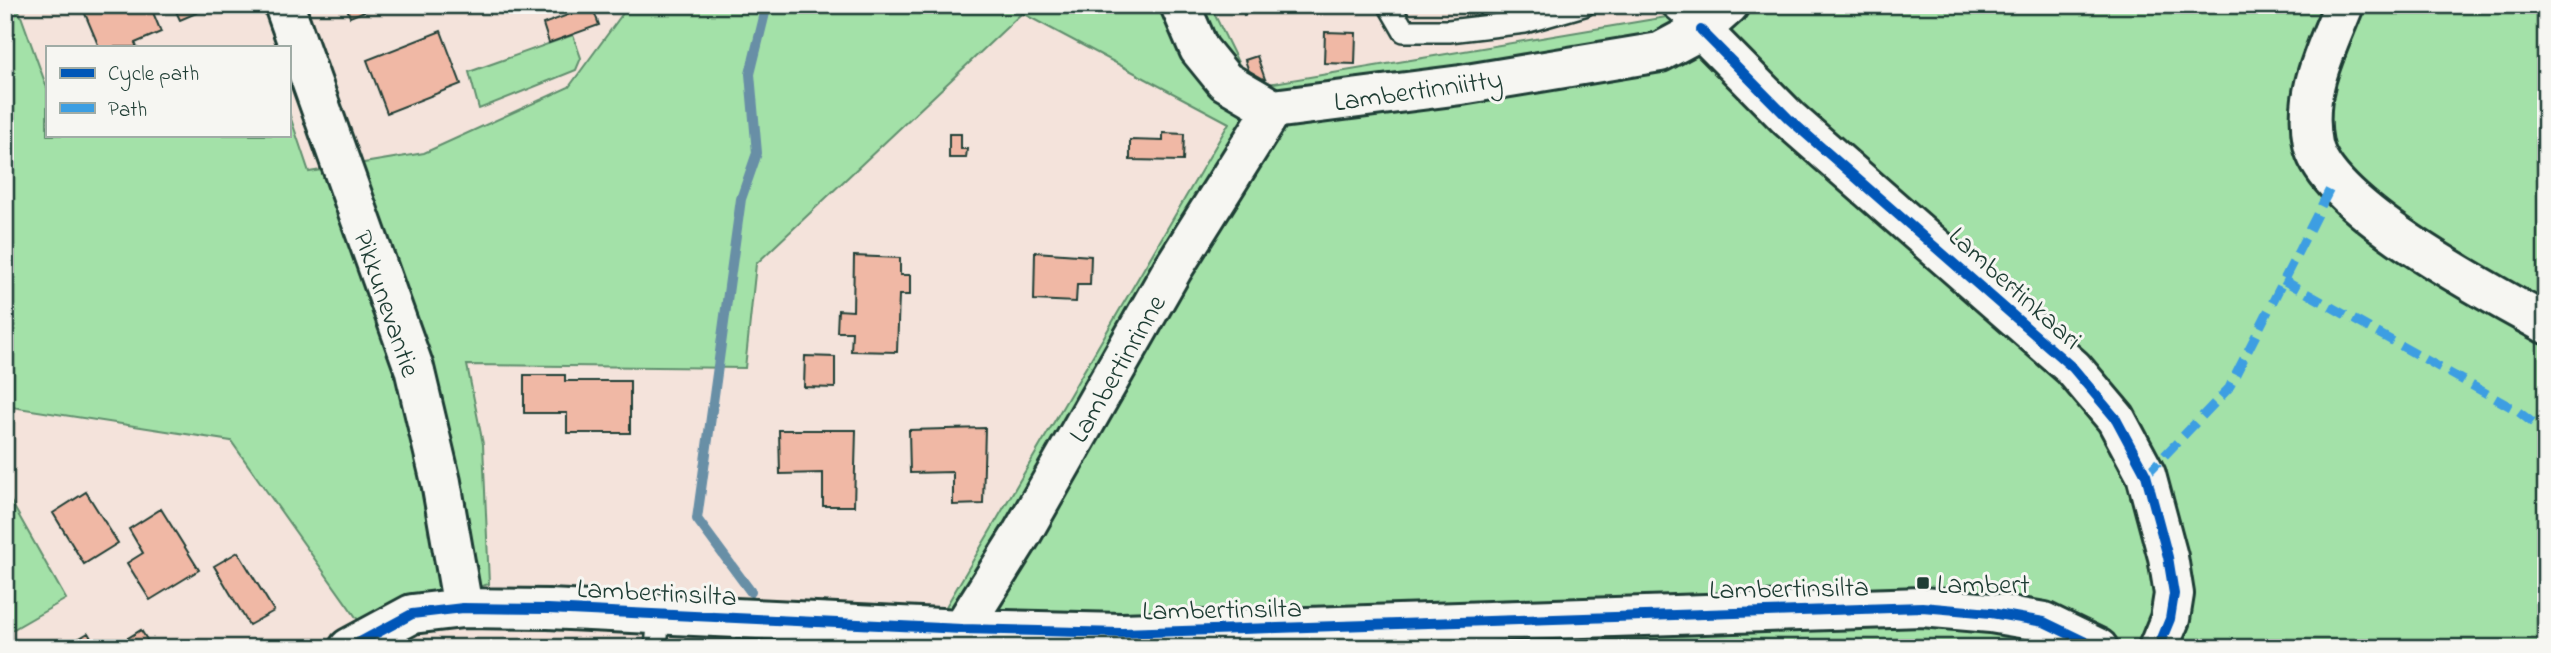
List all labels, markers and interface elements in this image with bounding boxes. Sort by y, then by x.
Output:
legend [46,46,290,136]
text: Cycle path [108,60,199,92]
street label: Lambertinniitty [1332,60,1505,125]
text: Path [108,96,147,126]
street label: Lambertinkaari [1938,218,2090,361]
street label: Pikkunevantie [340,225,429,384]
street label: Lambertinrinne [1060,288,1178,452]
place label: Lambert [1937,566,2030,607]
street label: Lambertinsilta [1709,569,1869,612]
street label: Lambertinsilta [576,570,738,619]
marker: Lambert [1915,575,1931,591]
street label: Lambertinsilta [1142,590,1302,633]

